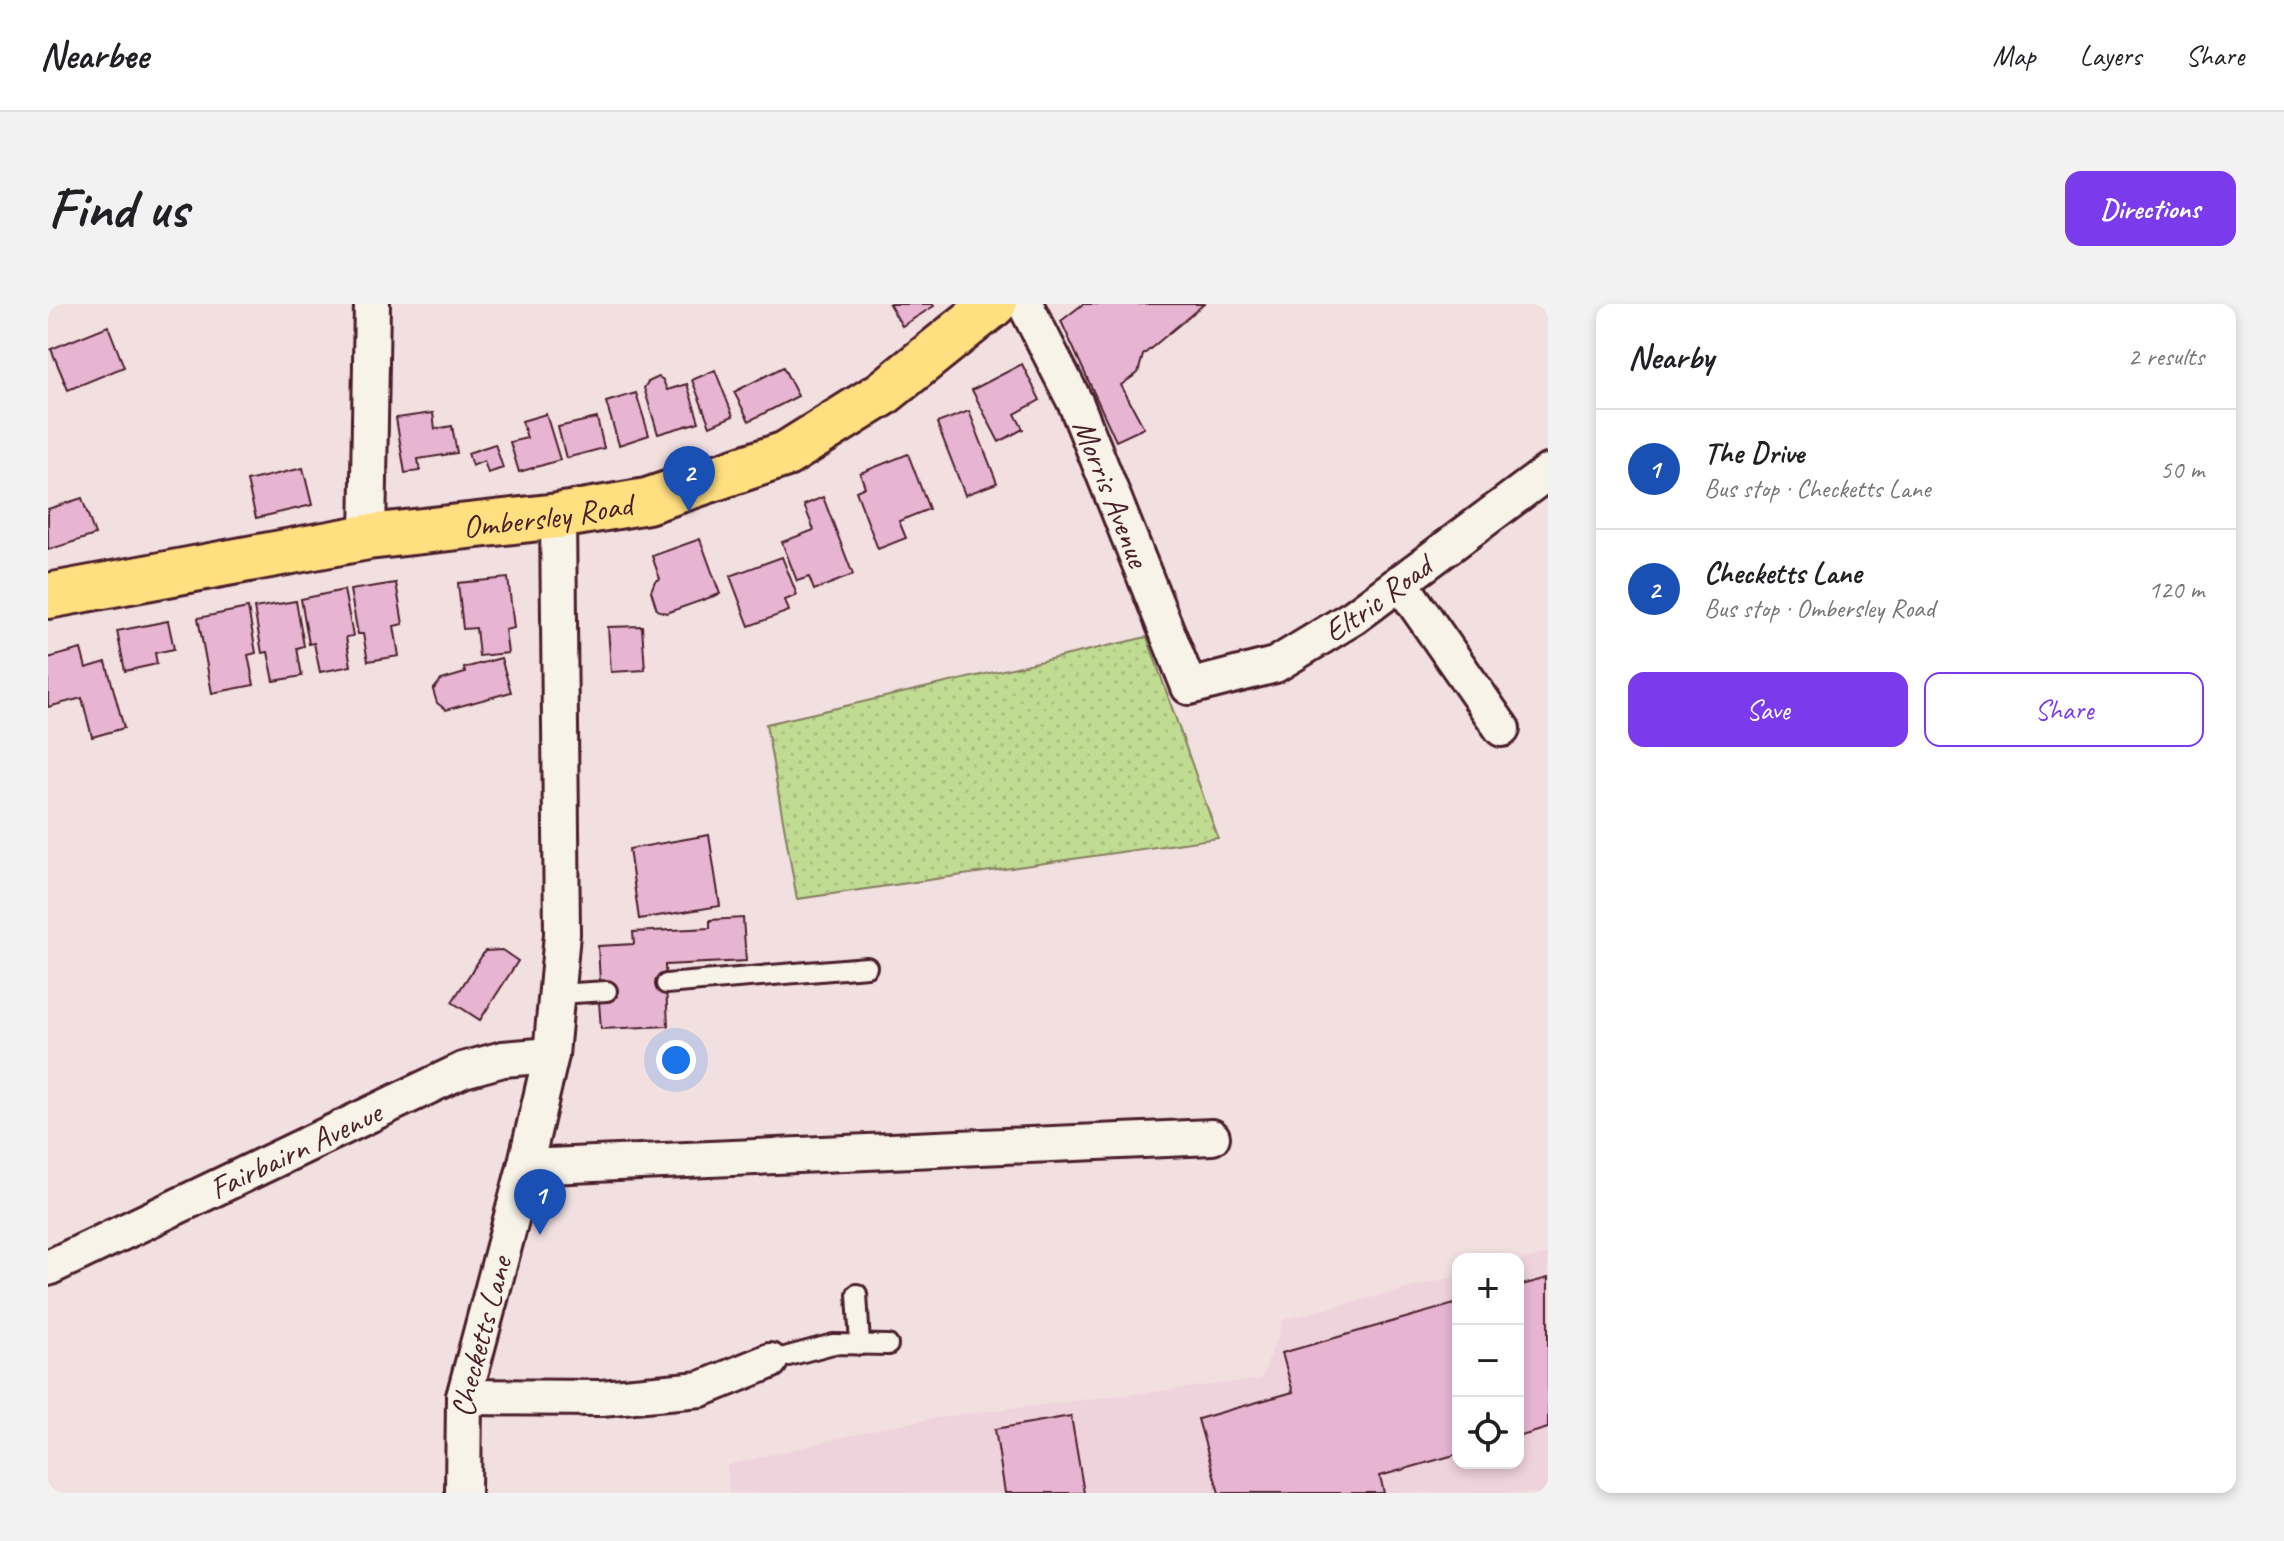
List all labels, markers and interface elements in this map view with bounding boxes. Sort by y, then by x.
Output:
text: Nearbee [40,32,148,79]
text: Map [1993,38,2036,73]
text: Layers [2080,38,2141,73]
text: Share [2185,38,2244,73]
button: Directions [2065,171,2236,246]
text: Find us [48,173,188,244]
text: Nearby [1628,335,1714,378]
text: 2 results [2128,340,2204,373]
street label: Morris Avenue [1063,413,1160,575]
text: The Drive [1704,434,1804,472]
pin: 2 [663,446,715,512]
text: 1 [1648,453,1660,486]
text: 50 m [2160,453,2204,486]
text: Bus stop · Checketts Lane [1704,472,1930,505]
street label: Ombersley Road [461,483,639,547]
street label: Eltric Road [1316,543,1444,652]
text: Checketts Lane [1704,554,1861,592]
text: 2 [1648,573,1660,606]
text: 120 m [2148,573,2204,606]
text: Bus stop · Ombersley Road [1704,592,1935,625]
button: Save [1628,672,1908,747]
button: Share [1924,672,2204,747]
your location [656,1040,696,1080]
street label: Fairbairn Avenue [203,1091,390,1209]
pin: 1 [514,1169,566,1235]
street label: Checketts Lane [443,1250,522,1418]
map controls [1452,1253,1524,1469]
button: + [1452,1253,1524,1325]
button: − [1452,1325,1524,1397]
button: locate [1452,1397,1524,1469]

